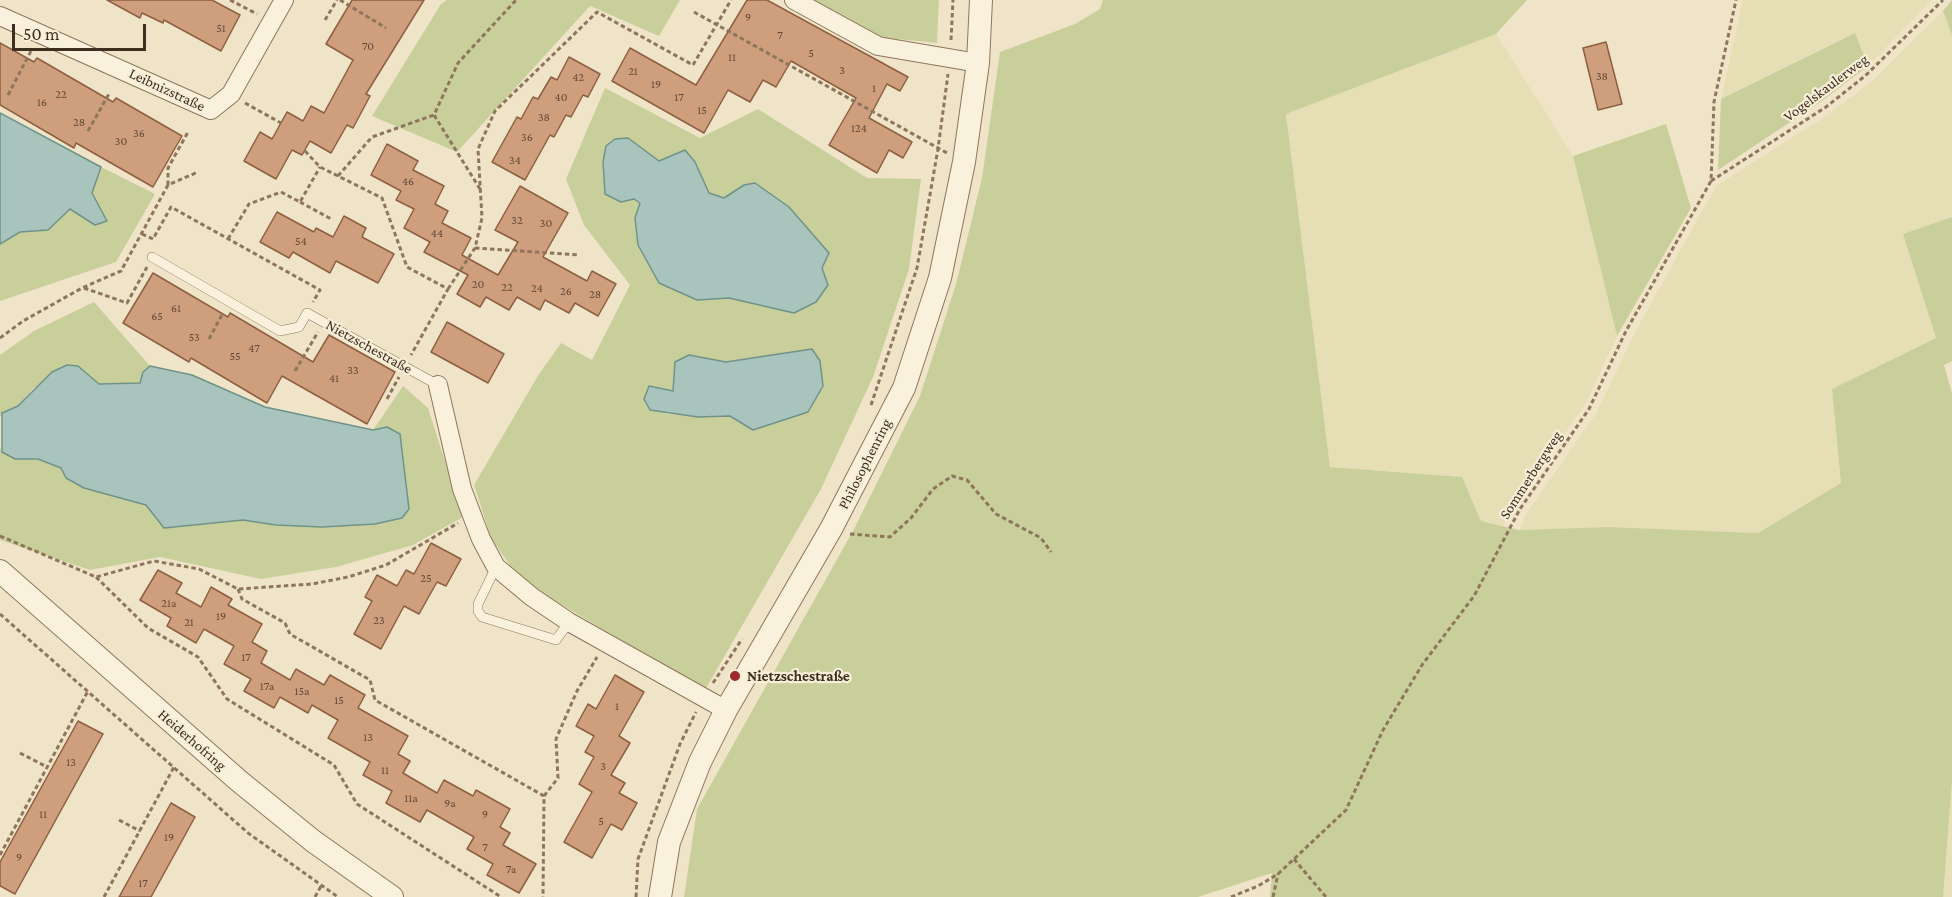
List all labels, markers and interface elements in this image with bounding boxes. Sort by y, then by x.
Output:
house number: 9 [745,10,751,24]
scale bar [15,12,148,50]
house number: 51 [216,21,226,35]
text: 50 m [23,24,60,44]
house number: 7 [777,28,783,42]
house number: 70 [362,39,374,53]
house number: 5 [808,46,814,60]
house number: 11 [728,50,736,64]
street label: Vogelskaulerweg [1780,50,1872,126]
house number: 3 [839,63,845,77]
house number: 21 [628,64,638,78]
street label: Leibnizstraße [126,65,208,115]
house number: 38 [1596,69,1608,83]
house number: 42 [572,70,584,84]
house number: 19 [651,77,661,91]
house number: 1 [872,81,876,95]
house number: 22 [55,87,67,101]
house number: 40 [555,90,567,104]
house number: 17 [674,90,684,104]
house number: 16 [37,95,47,109]
house number: 15 [697,103,707,117]
house number: 38 [538,110,550,124]
house number: 28 [73,115,85,129]
house number: 124 [851,121,867,135]
house number: 36 [133,126,145,140]
house number: 36 [521,130,533,144]
house number: 30 [115,134,127,148]
house number: 34 [509,153,521,167]
house number: 46 [402,174,414,188]
house number: 32 [511,213,523,227]
house number: 30 [540,216,552,230]
house number: 44 [431,226,443,240]
house number: 54 [295,234,307,248]
house number: 20 [472,277,484,291]
house number: 22 [501,280,513,294]
house number: 24 [531,281,543,295]
house number: 26 [560,284,572,298]
house number: 28 [589,287,601,301]
house number: 61 [171,301,181,315]
house number: 65 [151,309,163,323]
street label: Nietzschestraße [323,316,415,378]
house number: 53 [188,330,200,344]
house number: 47 [248,341,260,355]
house number: 55 [229,349,241,363]
house number: 33 [347,363,359,377]
house number: 41 [329,371,339,385]
street label: Philosophenring [834,416,896,512]
street label: Sommerbergweg [1496,427,1566,523]
house number: 25 [420,571,432,585]
house number: 21a [161,596,177,610]
house number: 19 [216,609,226,623]
house number: 23 [373,613,385,627]
house number: 21 [184,615,194,629]
house number: 17 [241,650,251,664]
place label: Nietzschestraße [747,667,850,685]
marker: Nietzschestraße [728,669,742,683]
house number: 17a [260,679,274,693]
house number: 15a [294,684,310,698]
house number: 15 [334,693,344,707]
house number: 1 [615,699,619,713]
street label: Heiderhofring [154,705,230,775]
house number: 13 [363,730,373,744]
house number: 13 [66,755,76,769]
house number: 3 [600,759,606,773]
house number: 11 [381,763,389,777]
house number: 11a [404,791,418,805]
house number: 9a [444,796,456,810]
house number: 11 [39,807,47,821]
house number: 9 [482,807,488,821]
house number: 5 [598,814,604,828]
house number: 19 [164,830,174,844]
house number: 7 [482,840,488,854]
house number: 9 [16,850,22,864]
house number: 7a [506,862,516,876]
house number: 17 [138,876,148,890]

